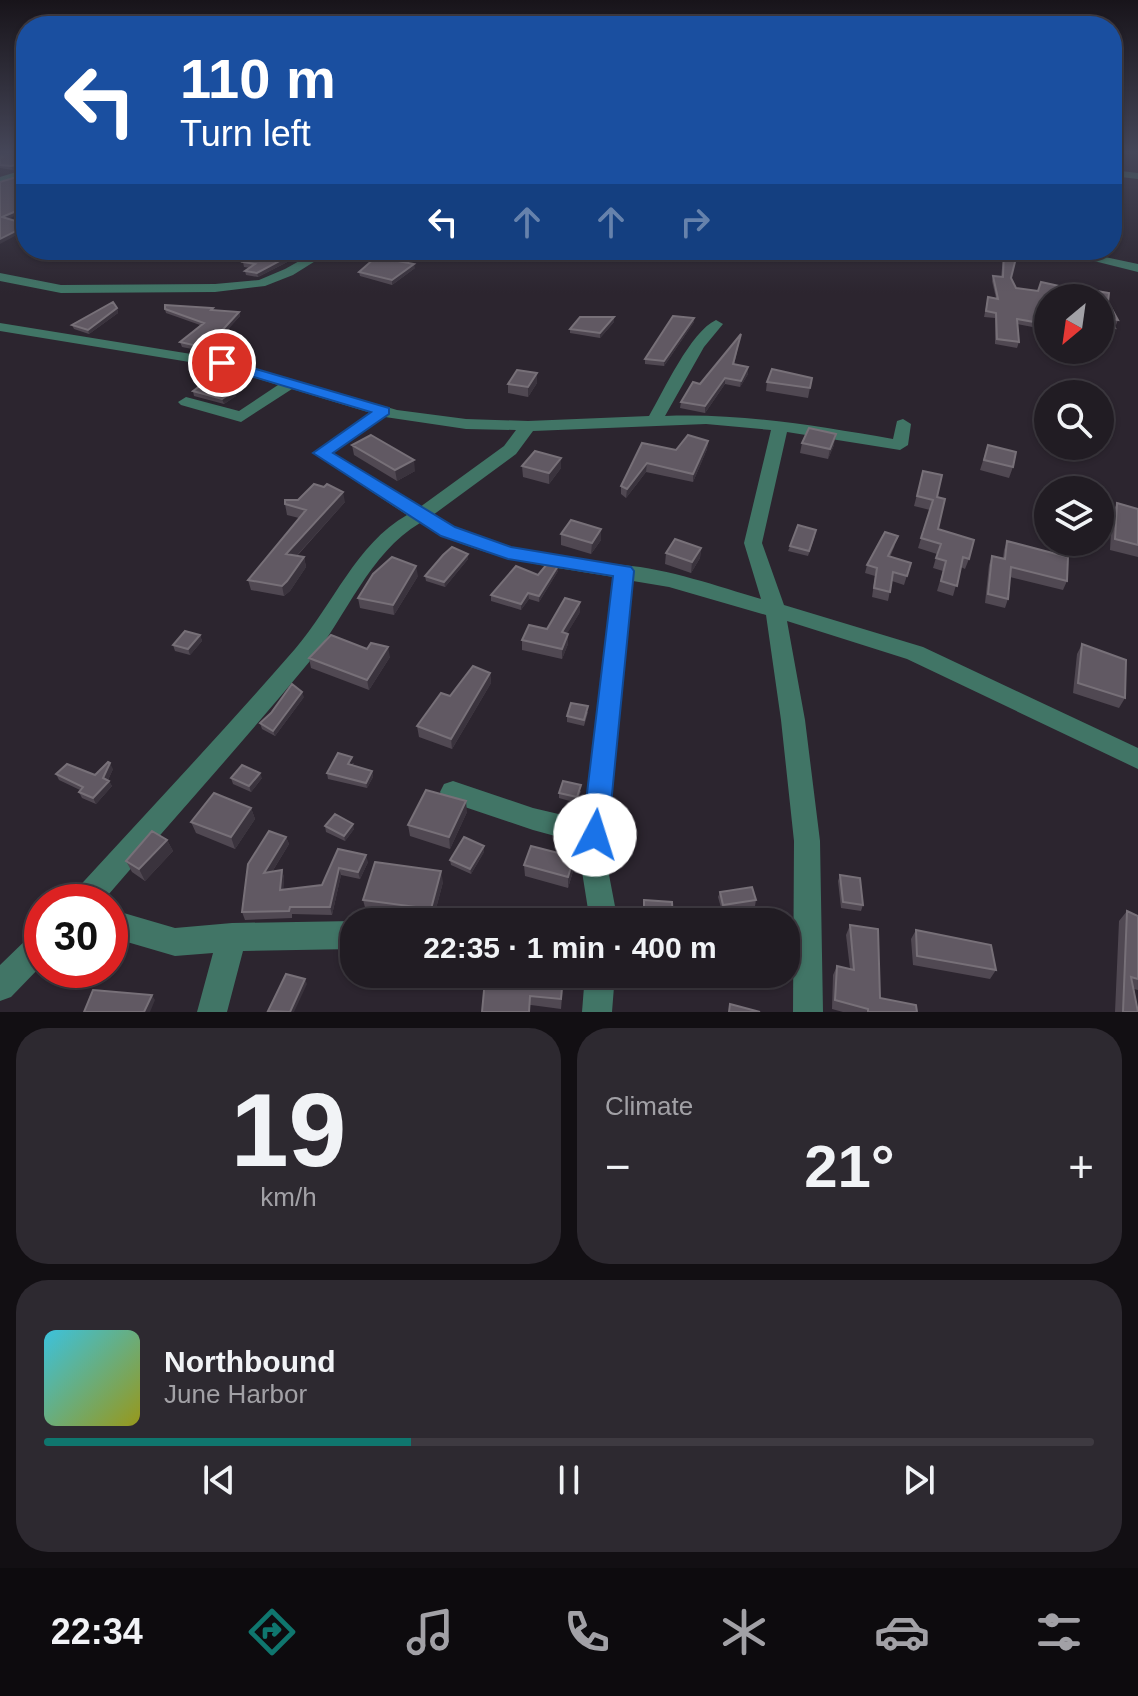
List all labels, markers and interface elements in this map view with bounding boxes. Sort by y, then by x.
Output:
text: 110 m [180,47,336,110]
icon: left [48,48,152,152]
text: Turn left [180,113,311,154]
icon: left [421,200,465,244]
icon: ahead [505,200,549,244]
icon: ahead [589,200,633,244]
icon: right [673,200,717,244]
north arrow [1034,284,1114,364]
map controls [1034,284,1114,556]
pin [188,329,256,397]
icon: arrive [200,341,244,385]
button: search [1034,380,1114,460]
button: layers [1034,476,1114,556]
position arrow [553,793,637,877]
speed limit sign: 30 [24,884,128,988]
text: 22:35 · 1 min · 400 m [423,931,717,964]
text: 19 [231,1072,346,1188]
text: Climate [605,1091,693,1121]
text: 21° [804,1133,895,1200]
text: − [605,1142,631,1191]
text: + [1068,1142,1094,1191]
text: km/h [260,1182,317,1212]
text: Northbound [164,1345,336,1378]
text: June Harbor [164,1379,307,1409]
icon: previous [197,1458,241,1502]
icon: pause [547,1458,591,1502]
icon: next [897,1458,941,1502]
icon: directions [244,1604,300,1660]
icon: music [402,1604,458,1660]
icon: phone [559,1604,615,1660]
icon: climate [716,1604,772,1660]
icon: car [874,1604,930,1660]
icon: filters [1031,1604,1087,1660]
text: 22:34 [51,1611,143,1652]

